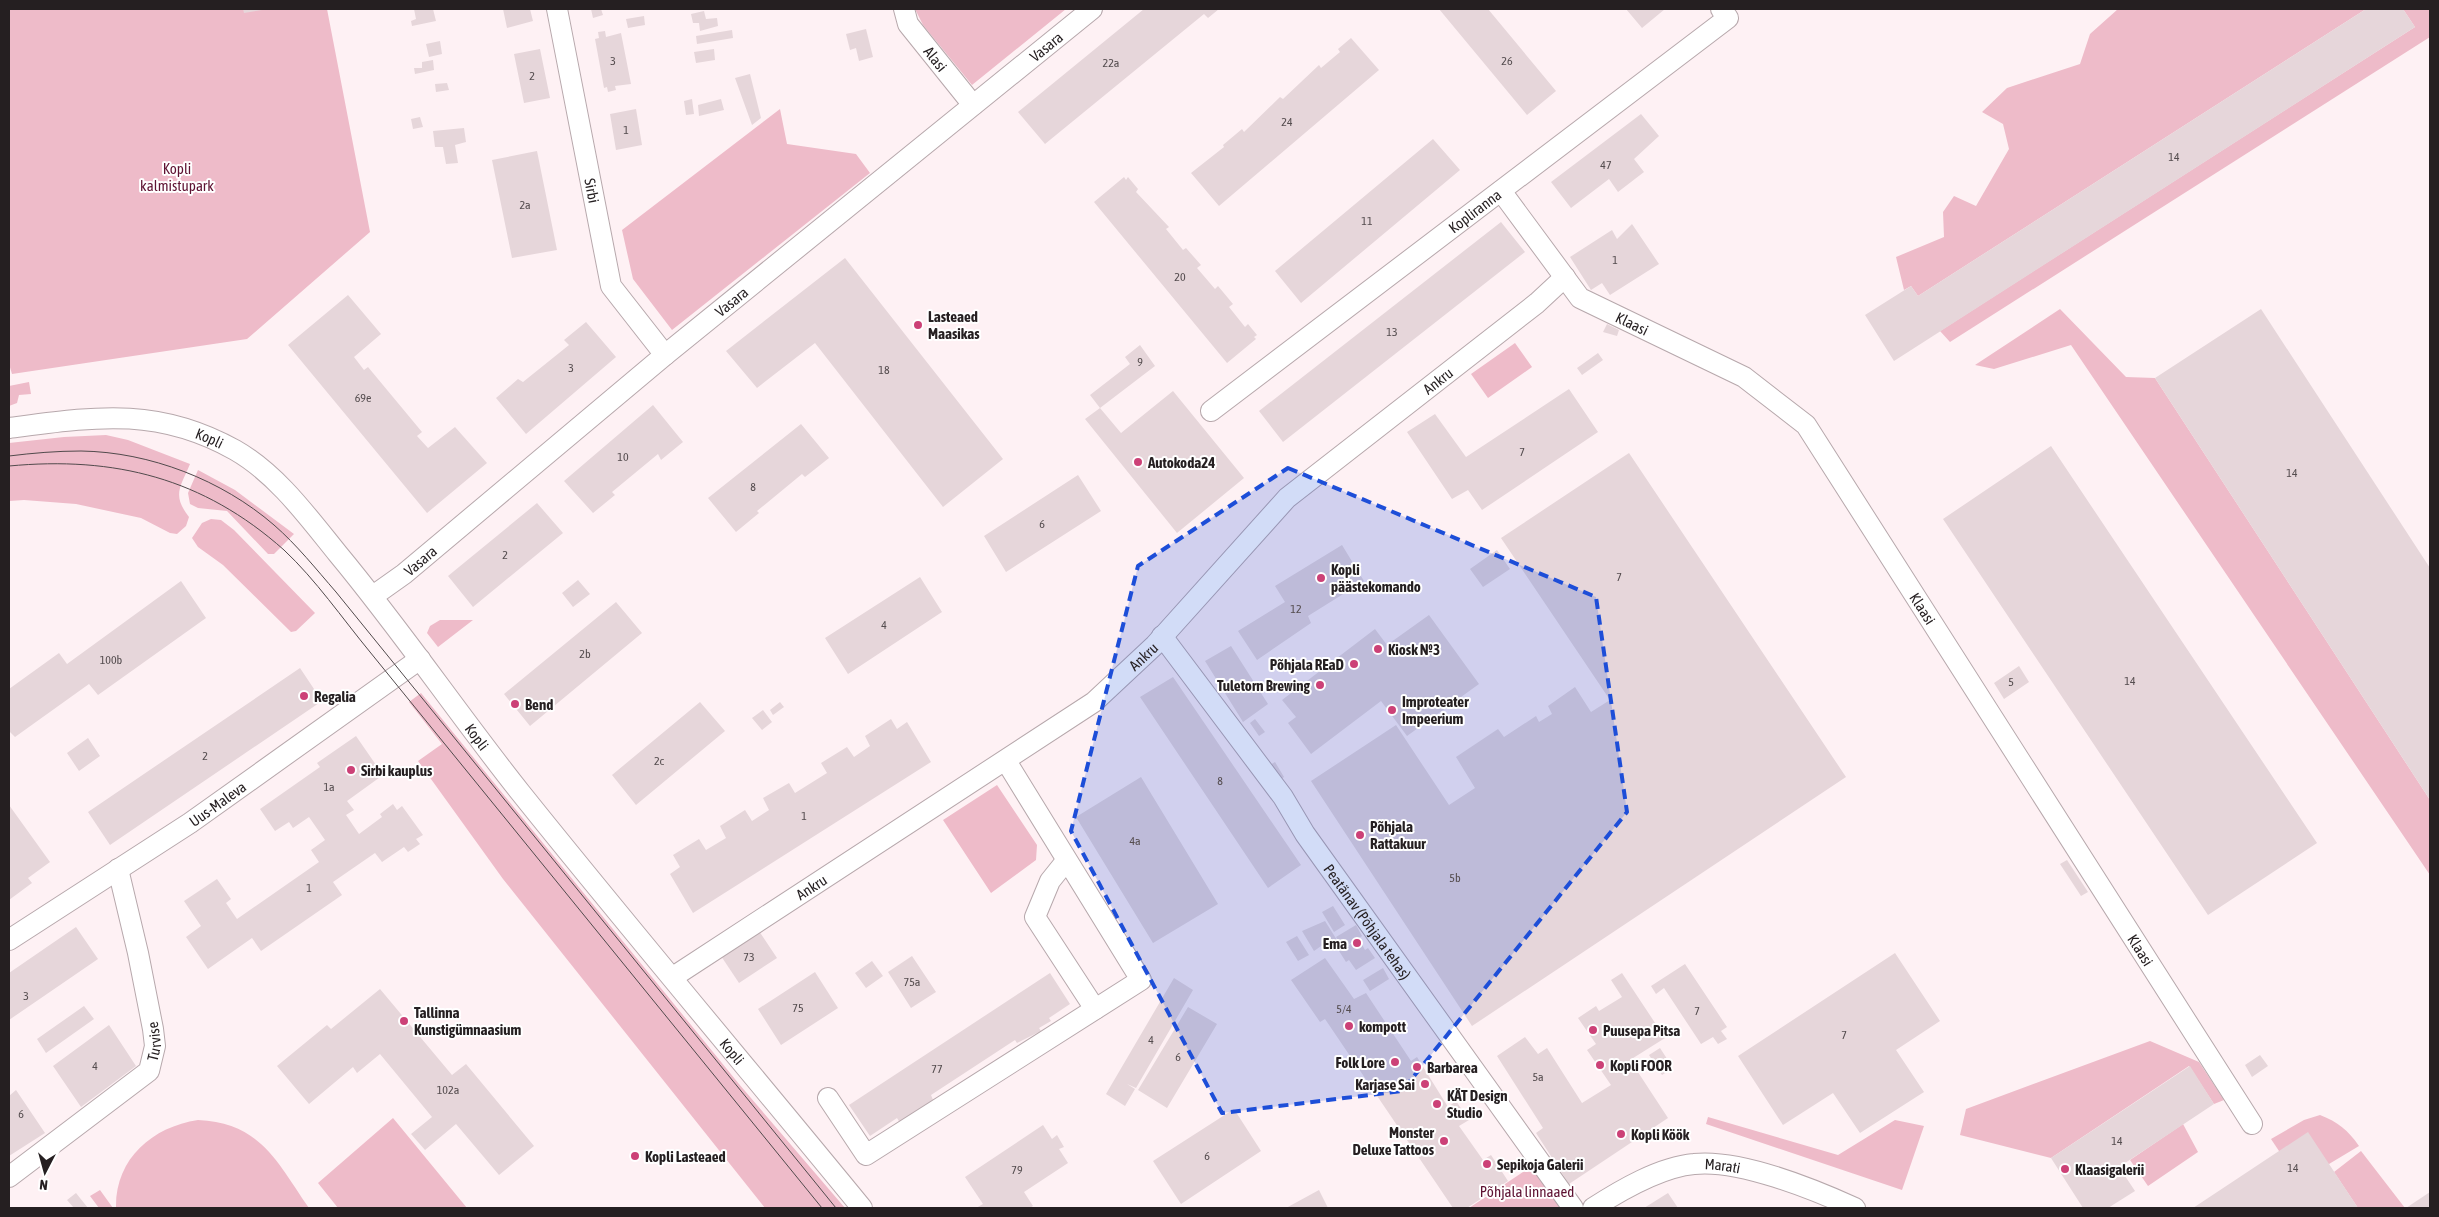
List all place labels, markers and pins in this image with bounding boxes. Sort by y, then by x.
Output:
place label: Lasteaed Maasikas [928,308,980,342]
marker: Lasteaed Maasikas [912,319,924,331]
place label: Autokoda24 [1147,454,1215,471]
marker: Autokoda24 [1132,456,1144,468]
place label: Kopli päästekomando [1331,561,1421,595]
marker: Kopli päästekomando [1315,572,1327,584]
place label: Kiosk №3 [1388,641,1440,658]
marker: Kiosk №3 [1372,643,1384,655]
place label: Põhjala REaD [1270,656,1344,673]
marker: Põhjala REaD [1348,658,1360,670]
place label: Tuletorn Brewing [1217,677,1311,694]
marker: Tuletorn Brewing [1314,679,1326,691]
place label: Regalia [314,688,356,705]
marker: Regalia [298,690,310,702]
place label: Improteater Impeerium [1402,693,1469,727]
place label: Bend [525,696,553,713]
marker: Bend [509,698,521,710]
marker: Improteater Impeerium [1386,704,1398,716]
place label: Sirbi kauplus [361,762,433,779]
marker: Sirbi kauplus [345,764,357,776]
place label: Põhjala Rattakuur [1370,818,1426,852]
marker: Põhjala Rattakuur [1354,829,1366,841]
place label: Ema [1323,935,1347,952]
marker: Ema [1351,937,1363,949]
place label: Tallinna Kunstigümnaasium [414,1004,521,1038]
marker: Tallinna Kunstigümnaasium [398,1015,410,1027]
place label: kompott [1359,1018,1407,1035]
marker: kompott [1343,1020,1355,1032]
place label: Puusepa Pitsa [1603,1022,1680,1039]
marker: Puusepa Pitsa [1587,1024,1599,1036]
place label: Folk Lore [1335,1054,1385,1071]
marker: Folk Lore [1389,1056,1401,1068]
place label: Kopli FOOR [1610,1057,1672,1074]
place label: Barbarea [1427,1059,1478,1076]
marker: Kopli FOOR [1594,1059,1606,1071]
marker: Barbarea [1411,1061,1423,1073]
place label: Karjase Sai [1355,1076,1415,1093]
marker: Karjase Sai [1419,1078,1431,1090]
place label: KÄT Design Studio [1447,1087,1507,1121]
marker: KÄT Design Studio [1431,1098,1443,1110]
place label: Monster Deluxe Tattoos [1352,1124,1435,1158]
place label: Kopli Köök [1631,1126,1690,1143]
marker: Kopli Köök [1615,1128,1627,1140]
marker: Monster Deluxe Tattoos [1438,1135,1450,1147]
place label: Kopli Lasteaed [645,1148,726,1165]
marker: Kopli Lasteaed [629,1150,641,1162]
place label: Sepikoja Galerii [1497,1156,1583,1173]
marker: Sepikoja Galerii [1481,1158,1493,1170]
place label: Klaasigalerii [2075,1161,2144,1178]
marker: Klaasigalerii [2059,1163,2071,1175]

